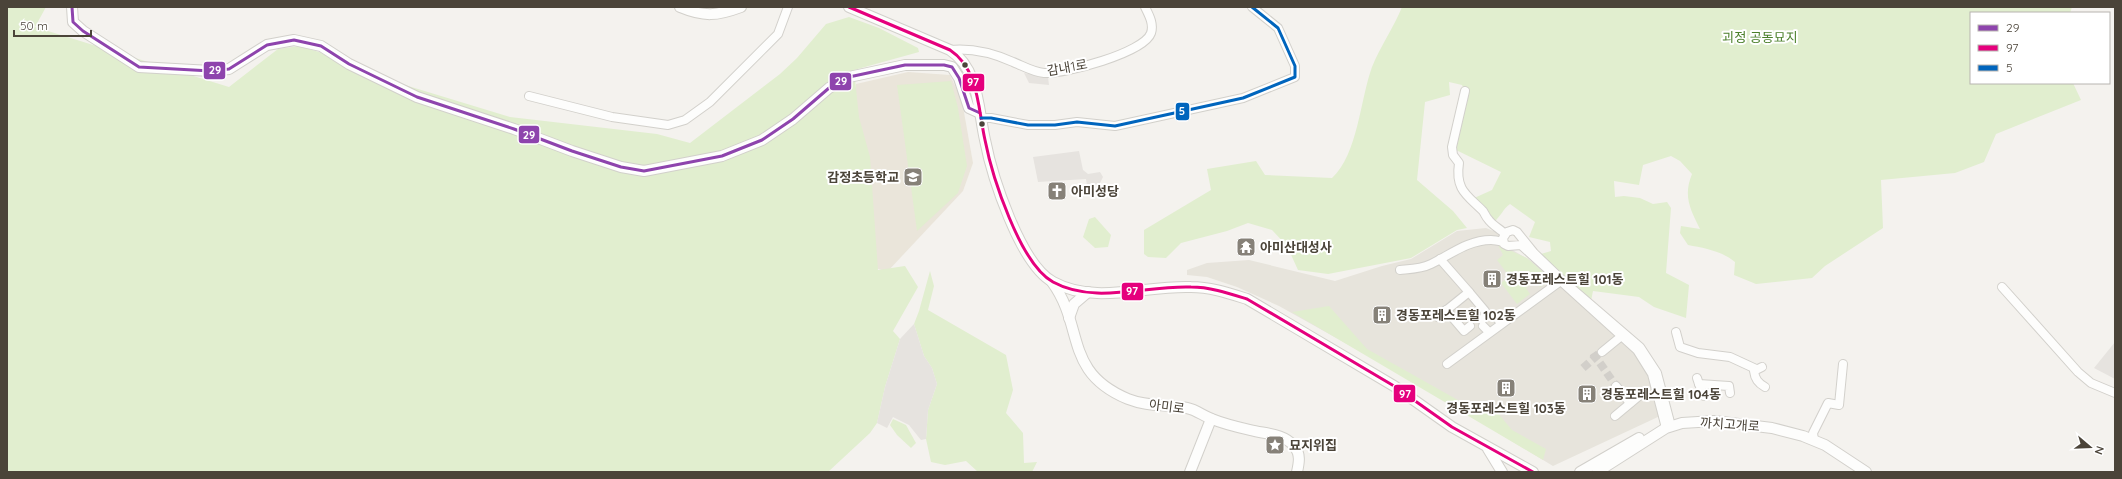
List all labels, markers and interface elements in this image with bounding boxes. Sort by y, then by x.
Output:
scale bar [14,12,91,38]
legend [1970,12,2110,84]
text: 50 m [20,18,48,33]
text: 29 [2006,20,2020,35]
park label: 괴정 공동묘지 [1722,29,1798,45]
text: 97 [2006,40,2019,55]
street label: 감내1로 [1046,56,1088,78]
unlabelled marker [960,60,970,70]
text: 5 [2006,60,2013,75]
line badge: 29 [203,61,226,80]
text: 29 [209,63,221,77]
line badge: 29 [829,72,852,91]
line badge: 97 [962,73,985,92]
text: 29 [835,74,847,88]
text: 97 [967,75,979,89]
line badge: 5 [1175,102,1190,121]
text: 5 [1179,104,1185,118]
unlabelled marker [977,119,987,129]
line badge: 29 [518,125,540,144]
text: 29 [523,128,535,142]
school or university icon: 감정초등학교 [902,166,924,188]
place label: 감정초등학교 [827,169,899,185]
church icon: 아미성당 [1046,180,1068,202]
place label: 아미성당 [1071,183,1119,199]
temple icon: 아미산대성사 [1235,236,1257,258]
place label: 아미산대성사 [1260,239,1332,255]
building icon: 경동포레스트힐 101동 [1481,268,1503,290]
place label: 경동포레스트힐 101동 [1506,271,1623,287]
line badge: 97 [1121,282,1144,301]
text: 97 [1126,284,1138,298]
building icon: 경동포레스트힐 102동 [1371,304,1393,326]
place label: 경동포레스트힐 102동 [1396,307,1516,323]
building icon: 경동포레스트힐 103동 [1495,377,1517,399]
building icon: 경동포레스트힐 104동 [1576,383,1598,405]
line badge: 97 [1393,384,1416,403]
place label: 경동포레스트힐 104동 [1601,386,1721,402]
text: 97 [1399,387,1411,401]
street label: 아미로 [1148,396,1186,416]
place label: 경동포레스트힐 103동 [1446,400,1566,416]
street label: 까치고개로 [1700,414,1760,434]
north arrow [2070,427,2110,467]
place icon: 묘지위집 [1264,434,1286,456]
place label: 묘지위집 [1289,437,1337,453]
text: N [2092,444,2107,456]

